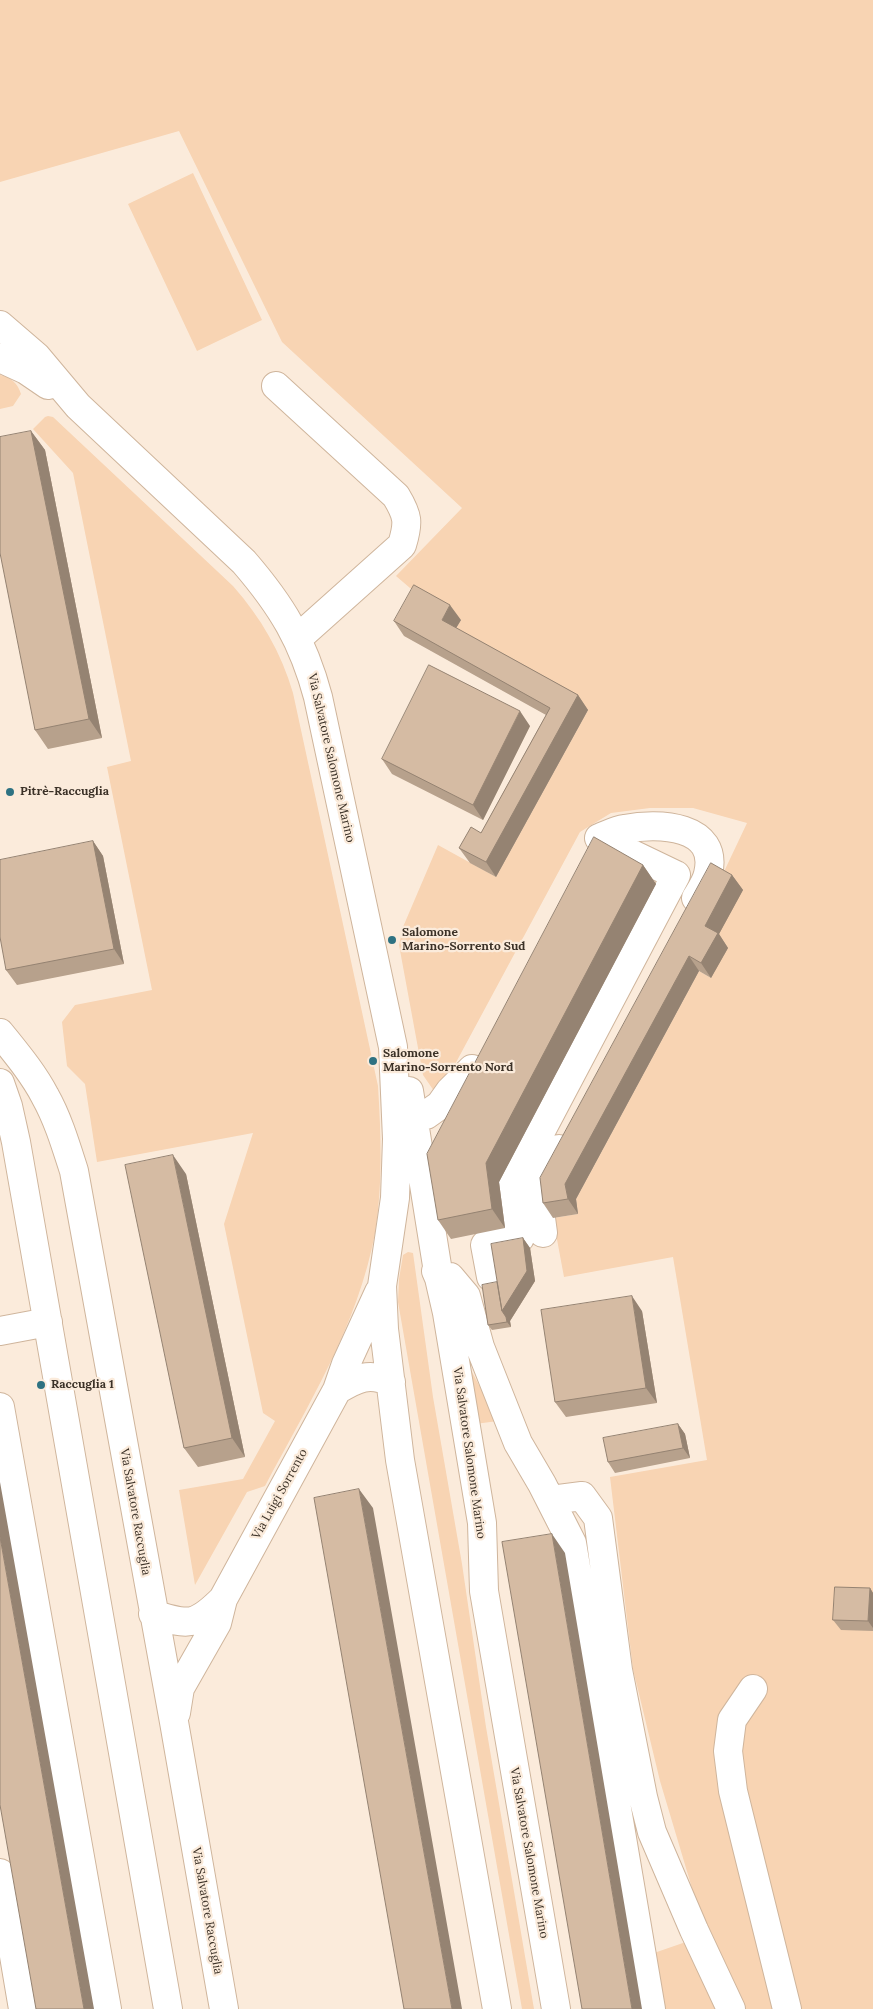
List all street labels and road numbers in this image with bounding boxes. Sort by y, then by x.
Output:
street label: Via Salvatore Salomone Marino [305,672,357,844]
street label: Via Salvatore Salomone Marino [450,1366,488,1540]
street label: Via Luigi Sorrento [249,1446,311,1542]
street label: Via Salvatore Raccuglia [117,1448,153,1576]
street label: Via Salvatore Salomone Marino [507,1767,551,1939]
street label: Via Salvatore Raccuglia [189,1847,225,1975]

